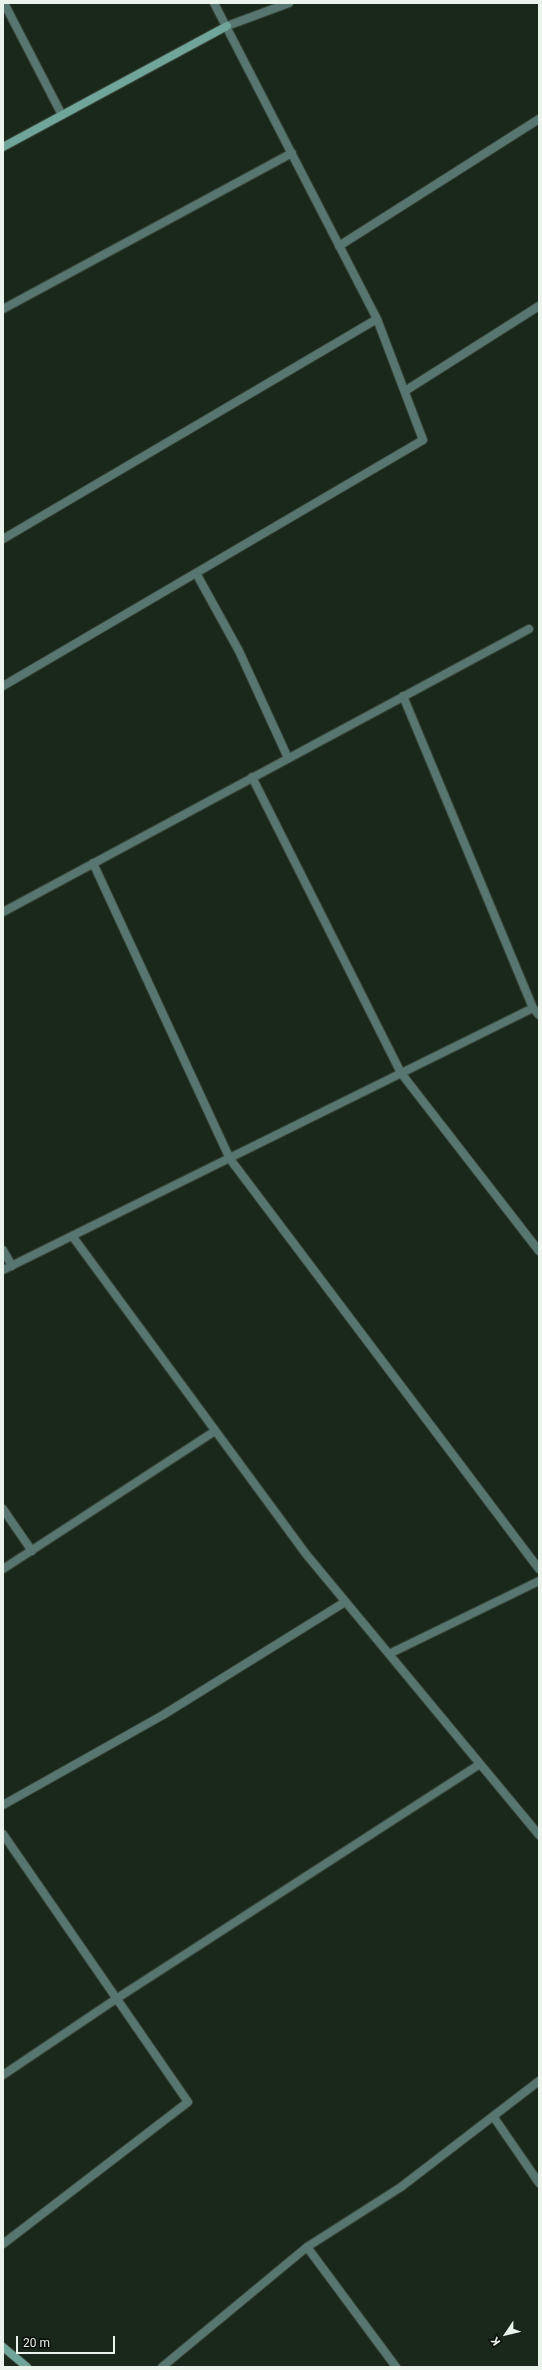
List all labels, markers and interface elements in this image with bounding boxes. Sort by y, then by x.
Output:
north arrow [486,2314,526,2354]
scale bar [18,2328,117,2354]
text: K [488,2335,503,2348]
text: 20 m [23,2336,50,2350]

